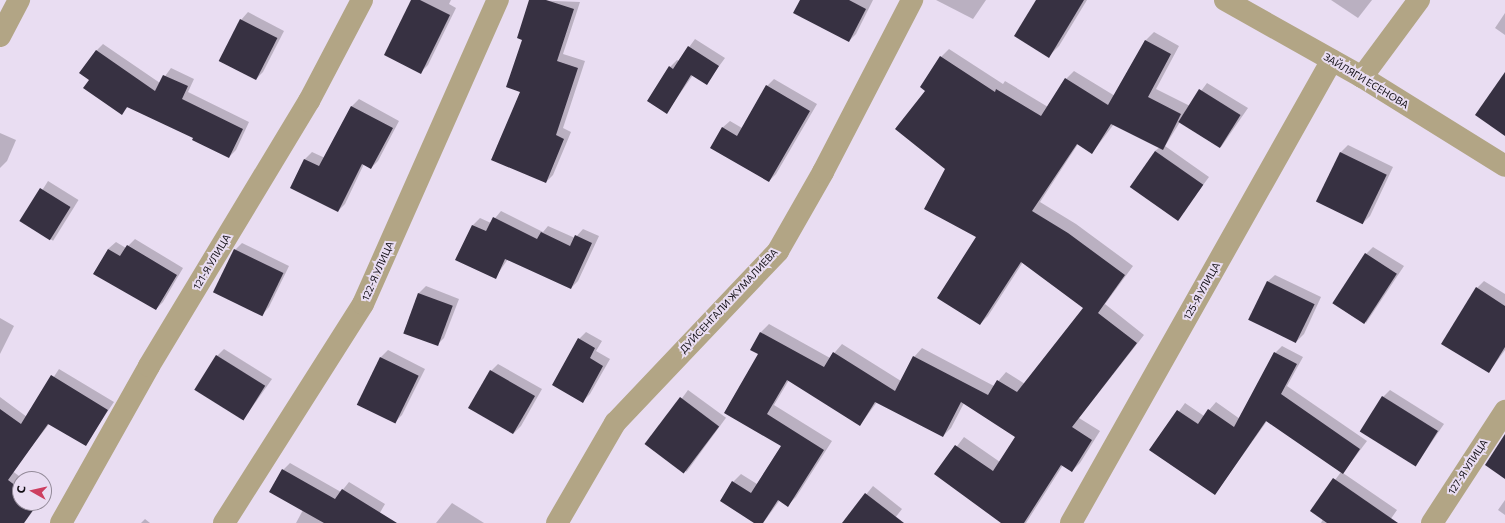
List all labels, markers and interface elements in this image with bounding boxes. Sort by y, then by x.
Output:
street label: ЗАЙЛЯГИ ЕСЕНОВА [1321,51,1411,111]
street label: 121-Я УЛИЦА [191,232,233,292]
street label: 122-Я УЛИЦА [360,239,396,303]
street label: ДУЙСЕНГАЛИ ЖУМАЛИЕВА [678,246,780,356]
street label: 125-Я УЛИЦА [1181,260,1223,322]
street label: 127-Я УЛИЦА [1446,437,1490,497]
north arrow [12,471,52,511]
text: С [14,485,28,494]

